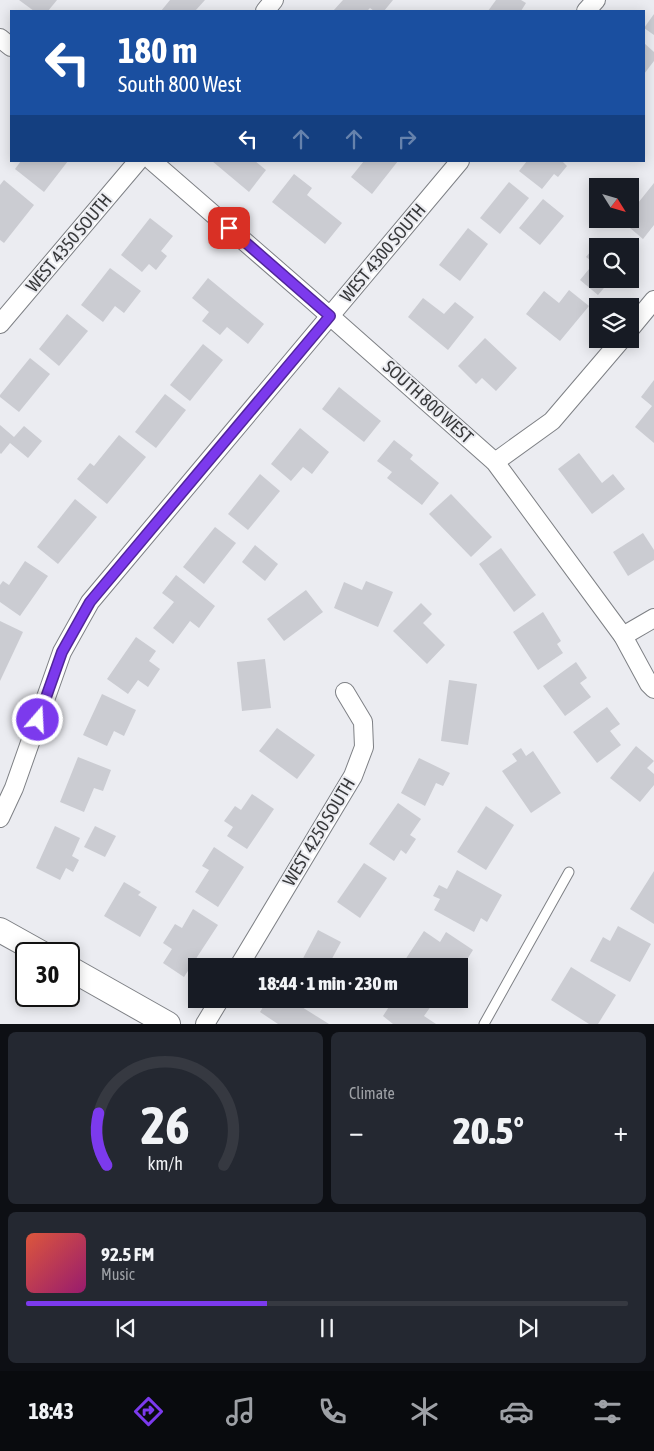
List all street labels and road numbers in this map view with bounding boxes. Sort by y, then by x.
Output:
street label: WEST 4350 SOUTH [21,189,116,296]
street label: WEST 4300 SOUTH [335,199,430,306]
street label: SOUTH 800 WEST [379,356,478,447]
street label: WEST 4250 SOUTH [278,774,359,889]

